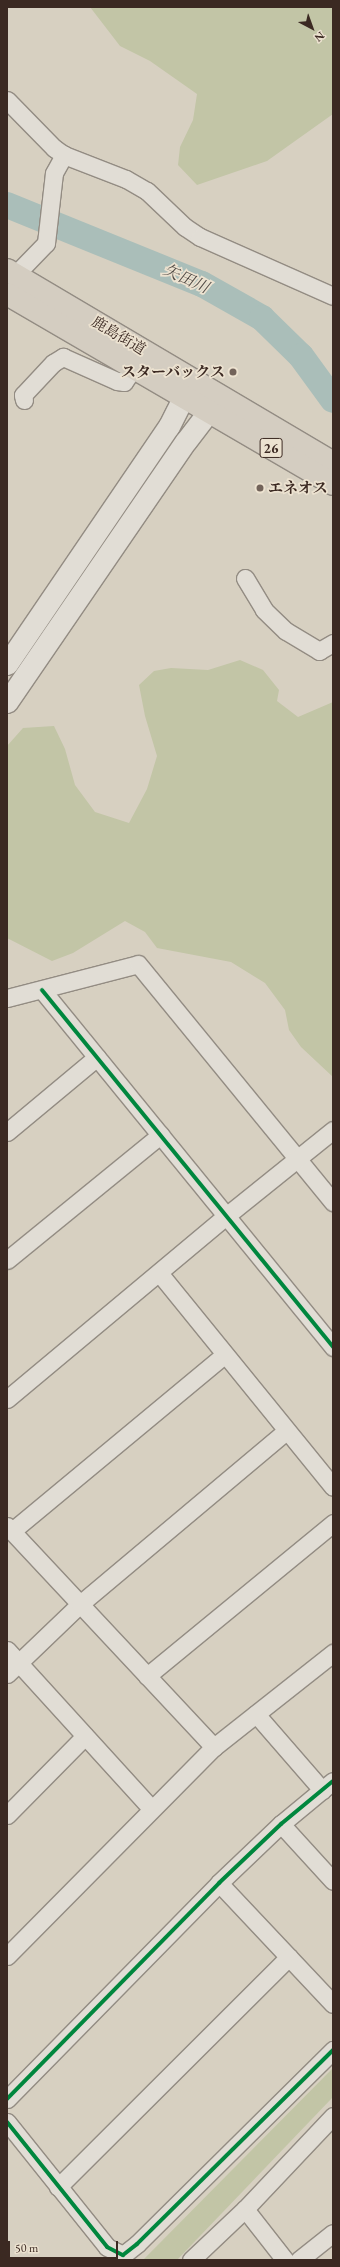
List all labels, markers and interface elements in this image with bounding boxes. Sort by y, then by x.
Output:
north arrow [292,8,332,48]
text: N [312,29,328,45]
water label: 矢田川 [160,260,212,298]
street label: 鹿島街道 [89,312,149,358]
place label: スターバックス [120,363,225,381]
marker: スターバックス [228,367,238,377]
road number: 26 [259,436,283,460]
place label: エネオス [268,479,328,497]
marker: エネオス [255,483,265,493]
scale bar [10,2233,120,2259]
text: 50 m [15,2240,38,2256]

